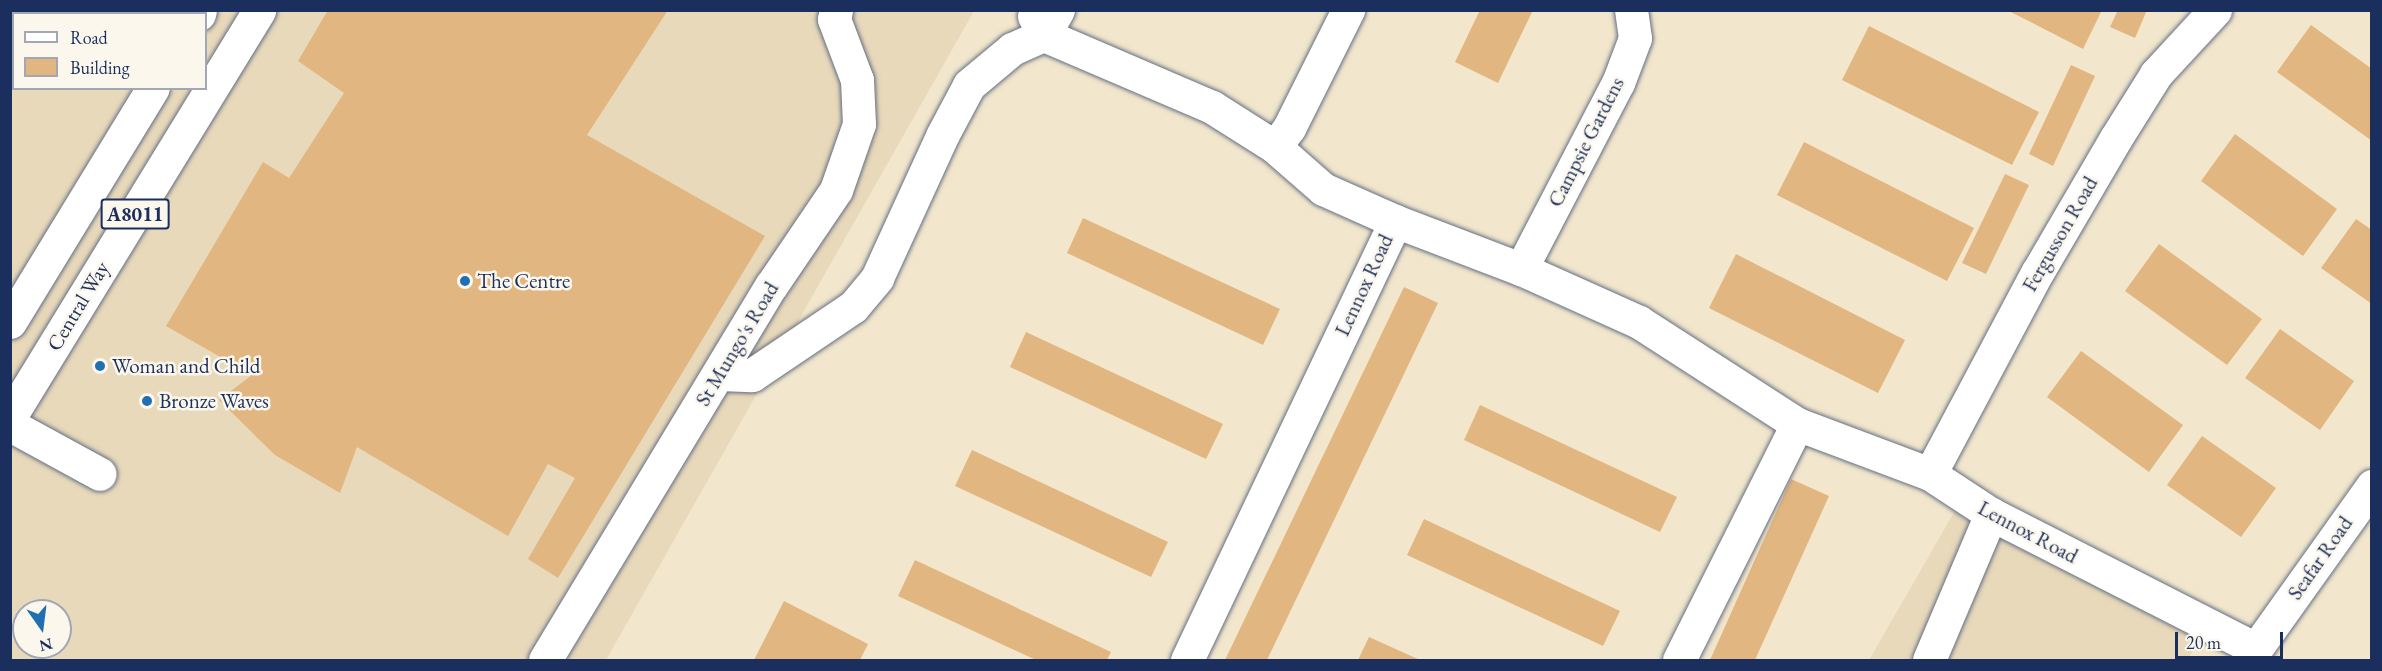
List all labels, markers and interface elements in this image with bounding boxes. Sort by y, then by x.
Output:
legend [12,12,207,90]
text: Road [70,26,108,49]
text: Building [70,56,130,79]
street label: Campsie Gardens [1542,73,1630,211]
street label: Fergusson Road [2017,172,2103,296]
road number: A8011 [100,197,170,231]
street label: Lennox Road [1329,230,1399,340]
street label: Central Way [41,257,115,355]
place label: The Centre [477,268,570,294]
marker: The Centre [458,274,472,288]
street label: St Mungo's Road [690,277,784,411]
place label: Woman and Child [112,353,260,379]
marker: Woman and Child [93,359,107,373]
place label: Bronze Waves [159,388,269,414]
marker: Bronze Waves [140,394,154,408]
street label: Lennox Road [1974,495,2082,569]
street label: Seafar Road [2282,511,2358,605]
north arrow [12,599,72,659]
scale bar [2178,620,2286,658]
text: 20 m [2186,631,2221,654]
text: N [37,633,55,657]

